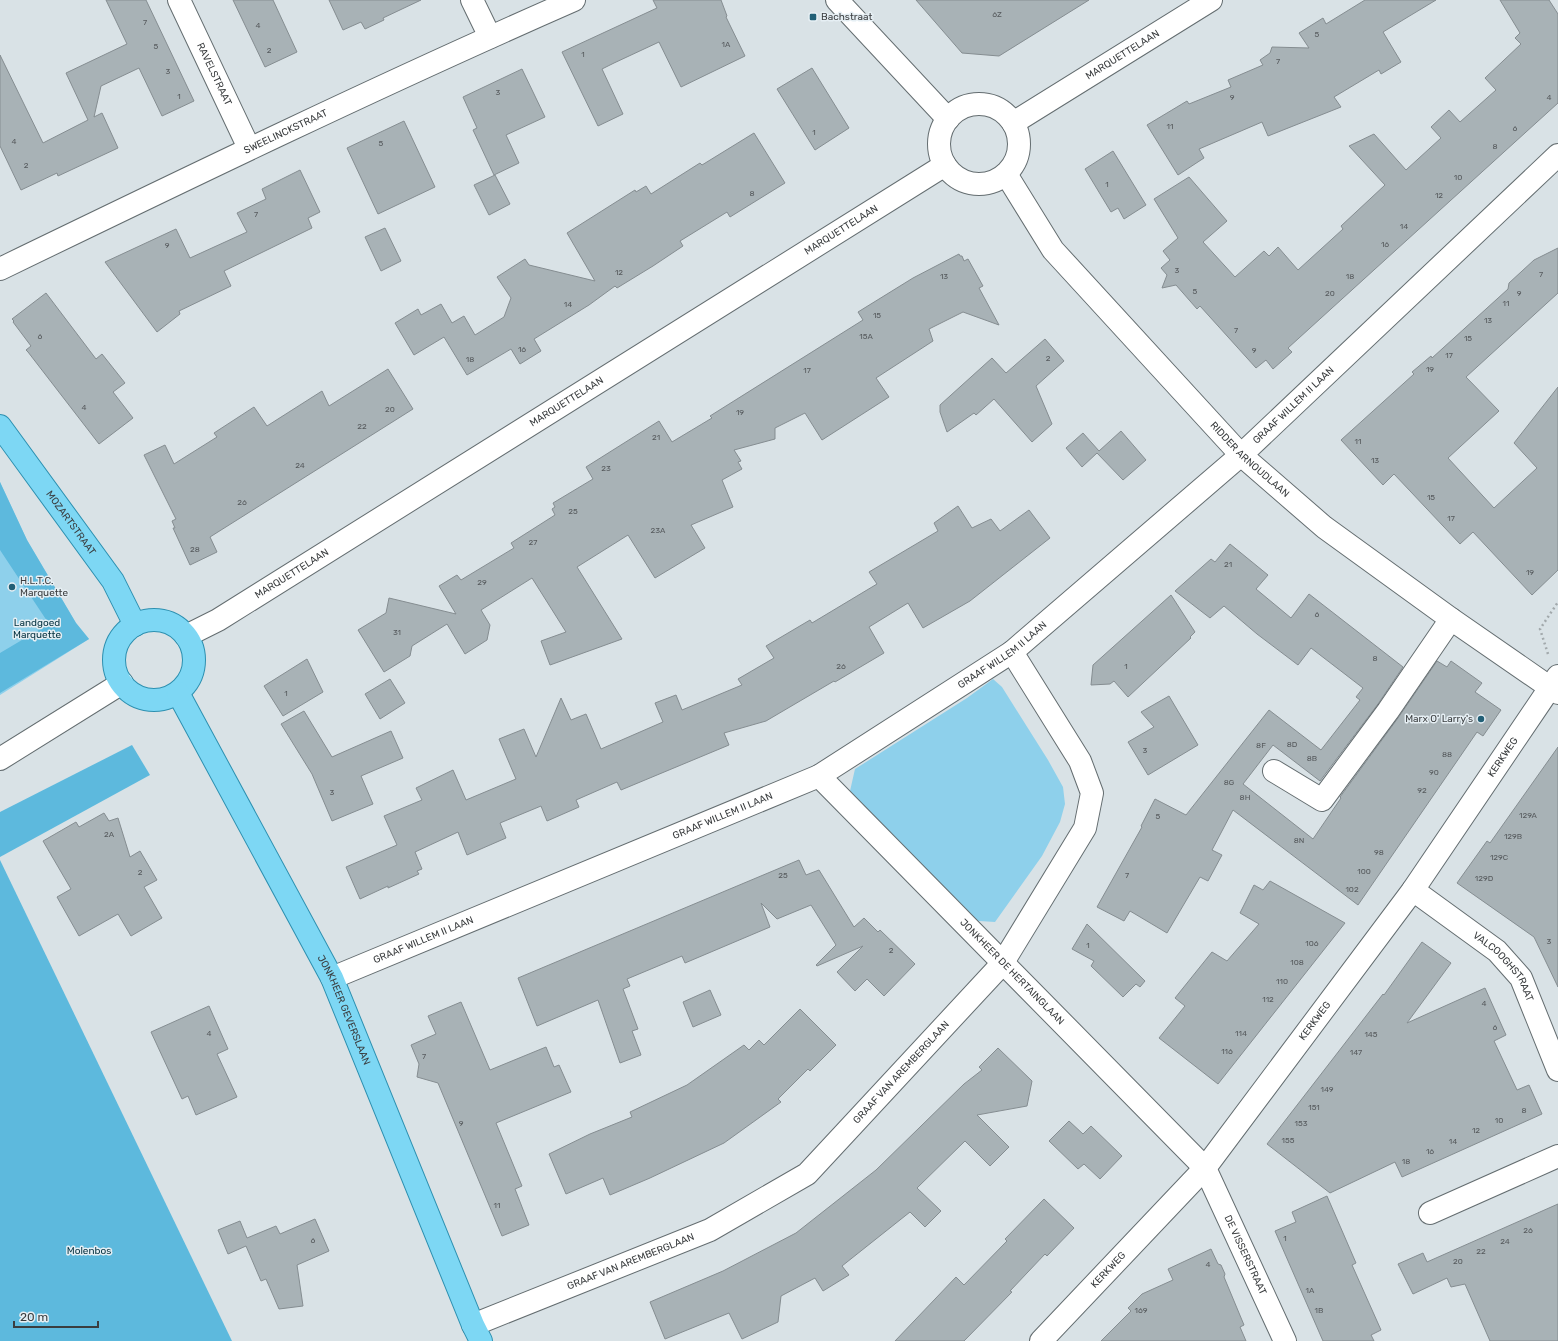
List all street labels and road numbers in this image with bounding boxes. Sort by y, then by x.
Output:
street label: MARQUETTELAAN [1083,27,1162,82]
street label: RAVELSTRAAT [194,41,234,108]
street label: SWEELINCKSTRAAT [242,107,330,157]
street label: MARQUETTELAAN [802,202,880,258]
street label: GRAAF WILLEM II LAAN [1250,364,1337,447]
street label: MARQUETTELAAN [527,374,606,429]
street label: RIDDER ARNOUDLAAN [1208,419,1292,500]
street label: MOZARTSTRAAT [43,488,98,558]
street label: MARQUETTELAAN [253,546,331,601]
street label: GRAAF WILLEM II LAAN [956,619,1049,691]
street label: KERKWEG [1485,735,1521,779]
street label: GRAAF WILLEM II LAAN [671,790,775,842]
street label: GRAAF WILLEM II LAAN [372,914,475,966]
street label: JONKHEER DE HERTAINGLAAN [957,917,1067,1027]
street label: VALCOOGHSTRAAT [1470,929,1536,1003]
street label: JONKHEER GEVERSLAAN [315,953,373,1067]
street label: KERKWEG [1297,999,1334,1043]
street label: GRAAF VAN AREMBERGLAAN [851,1018,952,1126]
street label: DE VISSERSTRAAT [1222,1213,1269,1297]
street label: GRAAF VAN AREMBERGLAAN [565,1231,696,1293]
street label: KERKWEG [1088,1249,1129,1291]

